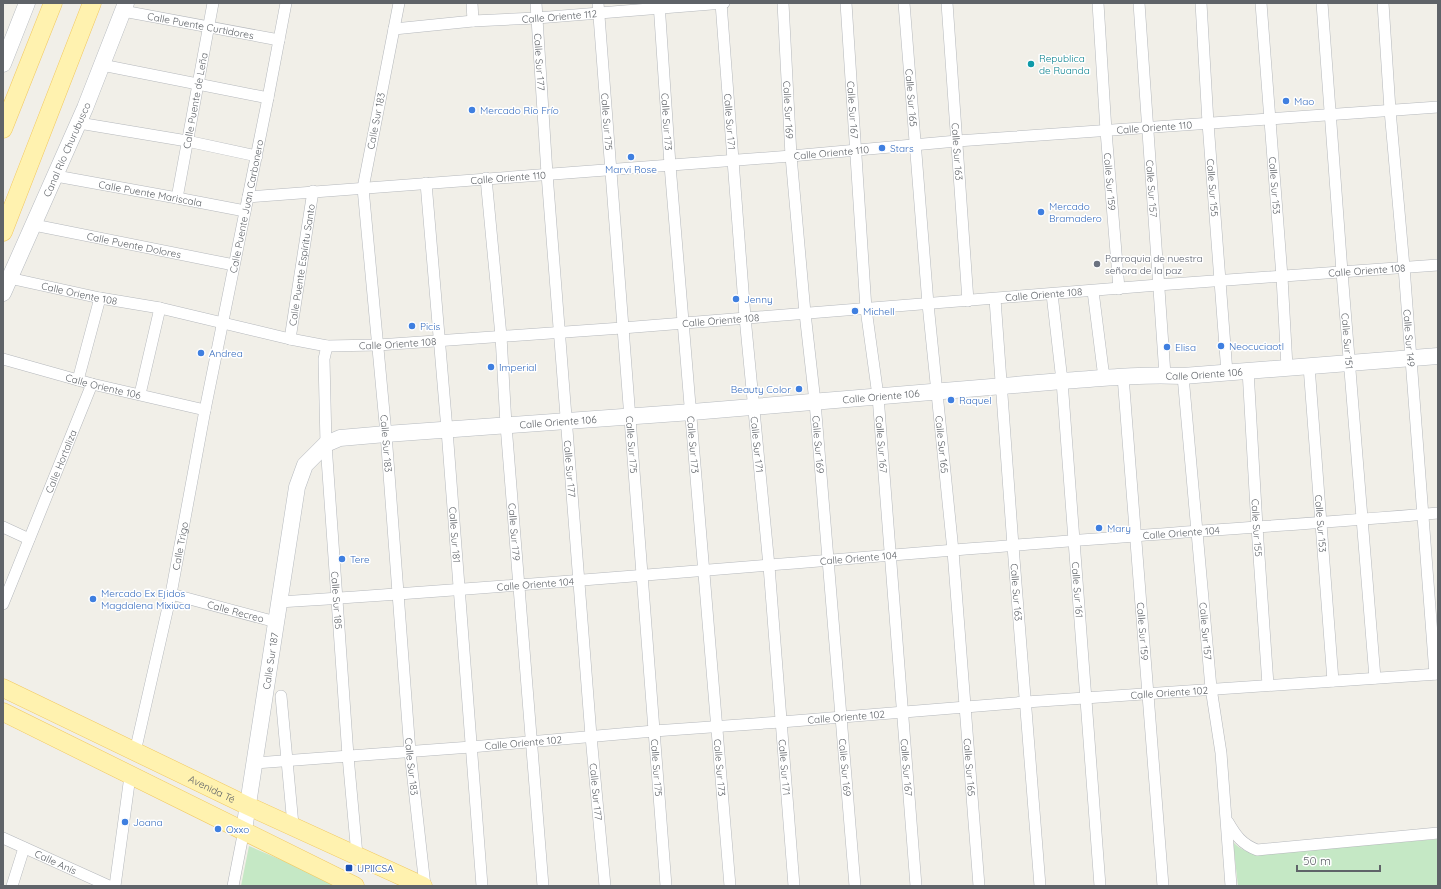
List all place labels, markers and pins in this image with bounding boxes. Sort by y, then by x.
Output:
place label: Republica de Ruanda [1039,52,1090,77]
marker: Republica de Ruanda [1026,59,1036,69]
place label: Mao [1294,95,1314,108]
marker: Mao [1281,96,1291,106]
place label: Mercado Río Frío [480,104,559,117]
marker: Mercado Río Frío [467,105,477,115]
place label: Stars [890,142,914,155]
marker: Stars [877,143,887,153]
marker: Marvi Rose [626,152,636,162]
place label: Marvi Rose [605,163,657,176]
place label: Mercado Bramadero [1049,200,1102,225]
marker: Mercado Bramadero [1036,207,1046,217]
place label: Parroquia de nuestra señora de la paz [1105,252,1203,277]
marker: Parroquia de nuestra señora de la paz [1092,259,1102,269]
place label: Jenny [744,293,773,306]
marker: Jenny [731,294,741,304]
place label: Michell [863,305,895,318]
marker: Michell [850,306,860,316]
place label: Picis [420,320,440,333]
marker: Picis [407,321,417,331]
place label: Neocuciaotl [1229,340,1284,353]
place label: Elisa [1175,341,1196,354]
marker: Neocuciaotl [1216,341,1226,351]
marker: Elisa [1162,342,1172,352]
place label: Andrea [209,347,243,360]
marker: Andrea [196,348,206,358]
place label: Imperial [499,361,537,374]
marker: Imperial [486,362,496,372]
place label: Beauty Color [731,383,791,396]
marker: Beauty Color [794,384,804,394]
place label: Raquel [959,394,992,407]
marker: Raquel [946,395,956,405]
place label: Mary [1107,522,1131,535]
marker: Mary [1094,523,1104,533]
place label: Tere [350,553,370,566]
marker: Tere [337,554,347,564]
place label: Mercado Ex Ejidos Magdalena Mixiuca [101,587,190,612]
marker: Mercado Ex Ejidos Magdalena Mixiuca [88,594,98,604]
place label: Joana [133,816,163,829]
marker: Joana [120,817,130,827]
place label: Oxxo [226,823,249,836]
marker: Oxxo [213,824,223,834]
place label: UPIICSA [357,862,394,875]
marker: UPIICSA [344,863,354,873]

